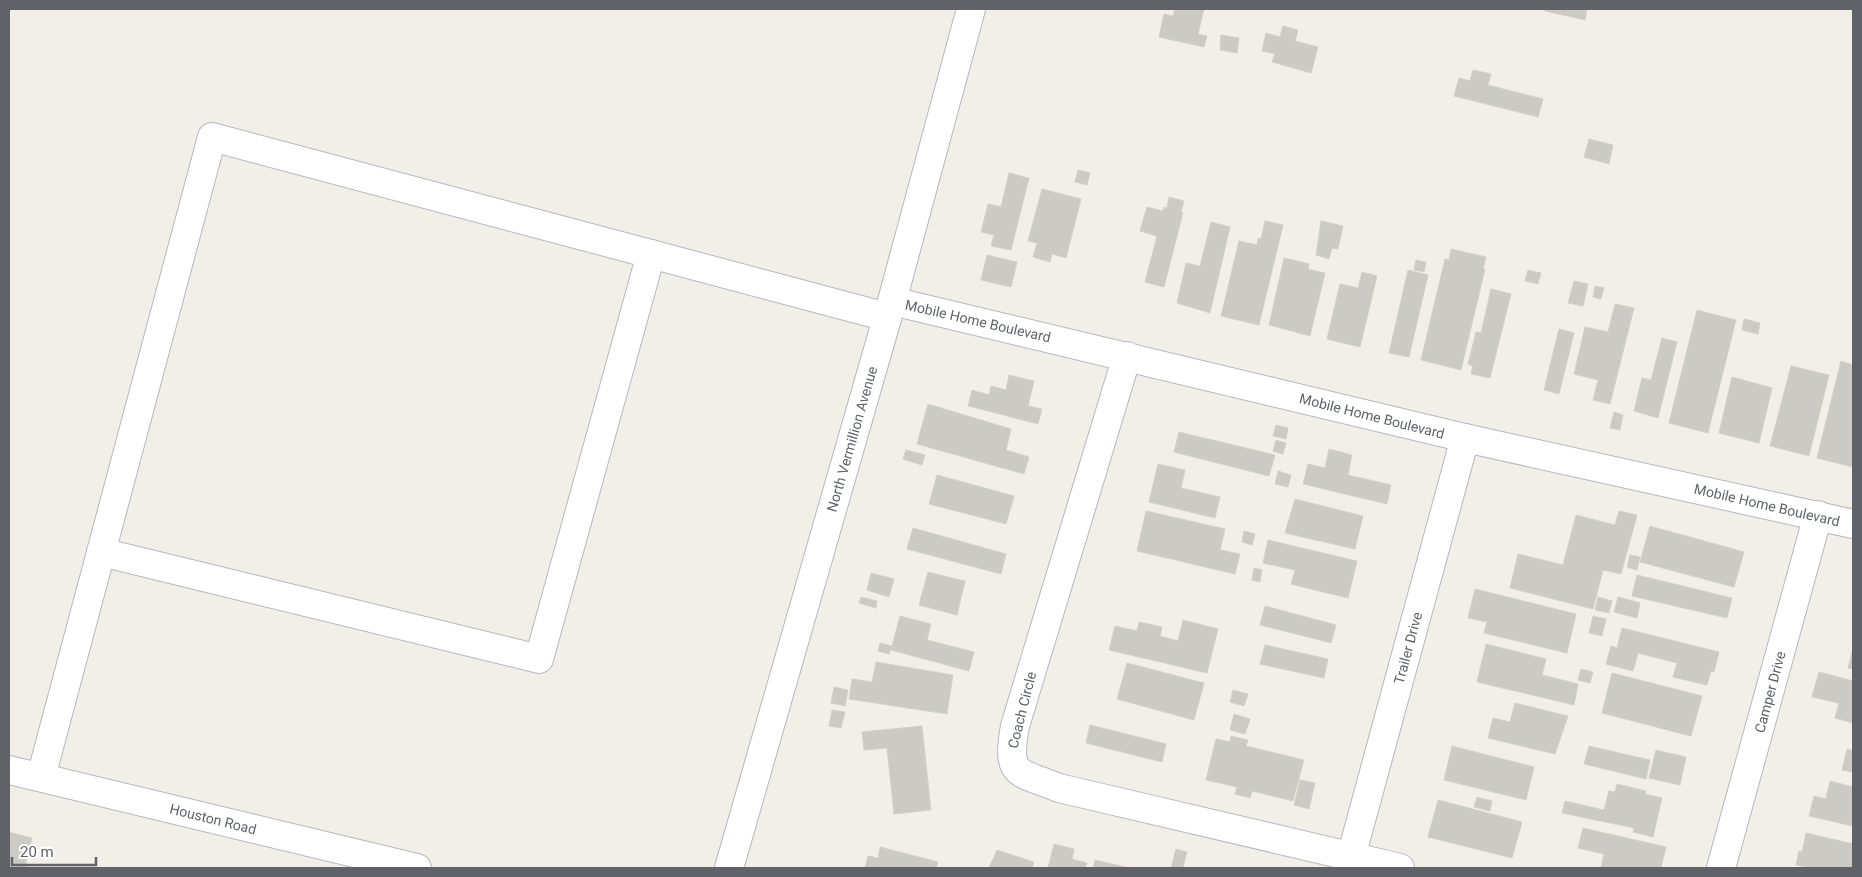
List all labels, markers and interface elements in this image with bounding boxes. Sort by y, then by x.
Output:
street label: Mobile Home Boulevard [904,296,1052,346]
street label: North Vermillion Avenue [824,364,880,514]
street label: Mobile Home Boulevard [1298,390,1446,442]
street label: Mobile Home Boulevard [1693,480,1841,530]
street label: Trailer Drive [1391,610,1425,686]
street label: Camper Drive [1751,649,1789,735]
street label: Coach Circle [1005,670,1039,750]
street label: Houston Road [168,801,258,837]
scale bar [12,834,96,866]
text: 20 m [20,843,54,861]

